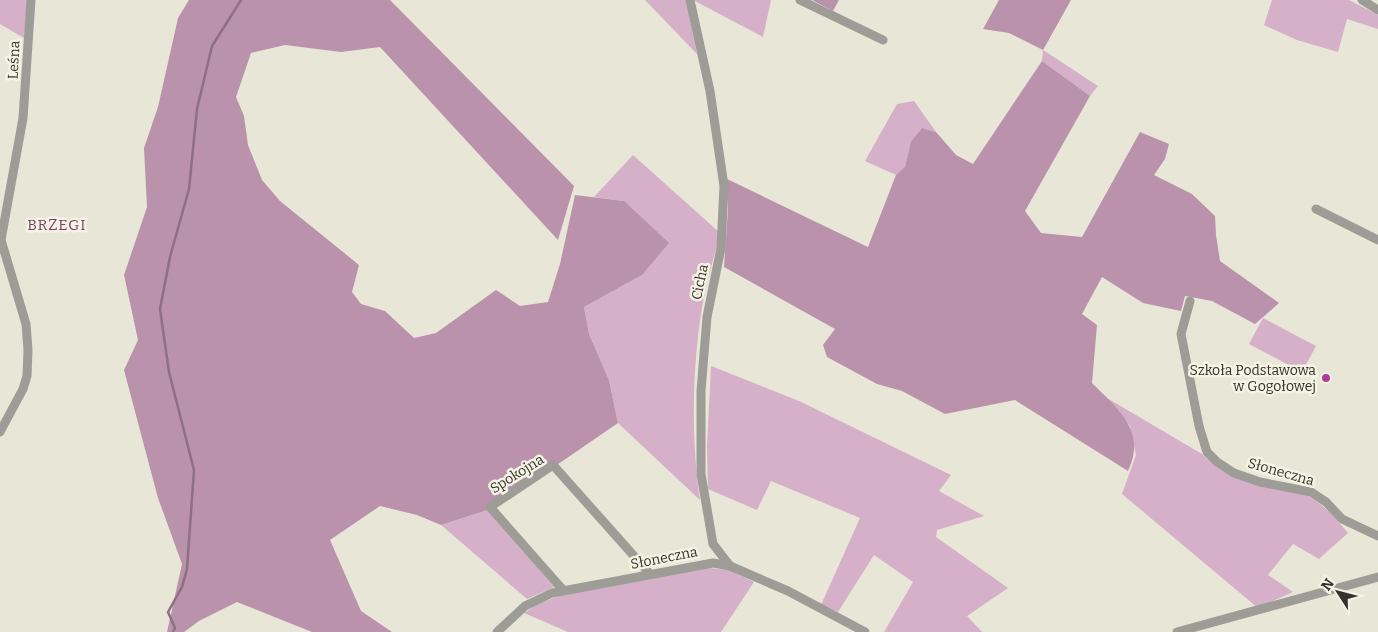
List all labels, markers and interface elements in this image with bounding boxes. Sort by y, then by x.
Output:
street label: Leśna [5,40,24,80]
district label: BRZEGI [27,216,87,234]
street label: Cicha [688,262,712,301]
place label: Szkoła Podstawowa w Gogołowej [1190,362,1316,395]
marker: Szkoła Podstawowa w Gogołowej [1320,372,1332,384]
street label: Spokojna [487,451,547,497]
street label: Słoneczna [1246,454,1316,490]
street label: Słoneczna [629,543,699,573]
north arrow [1313,567,1363,617]
text: N [1318,575,1338,594]

